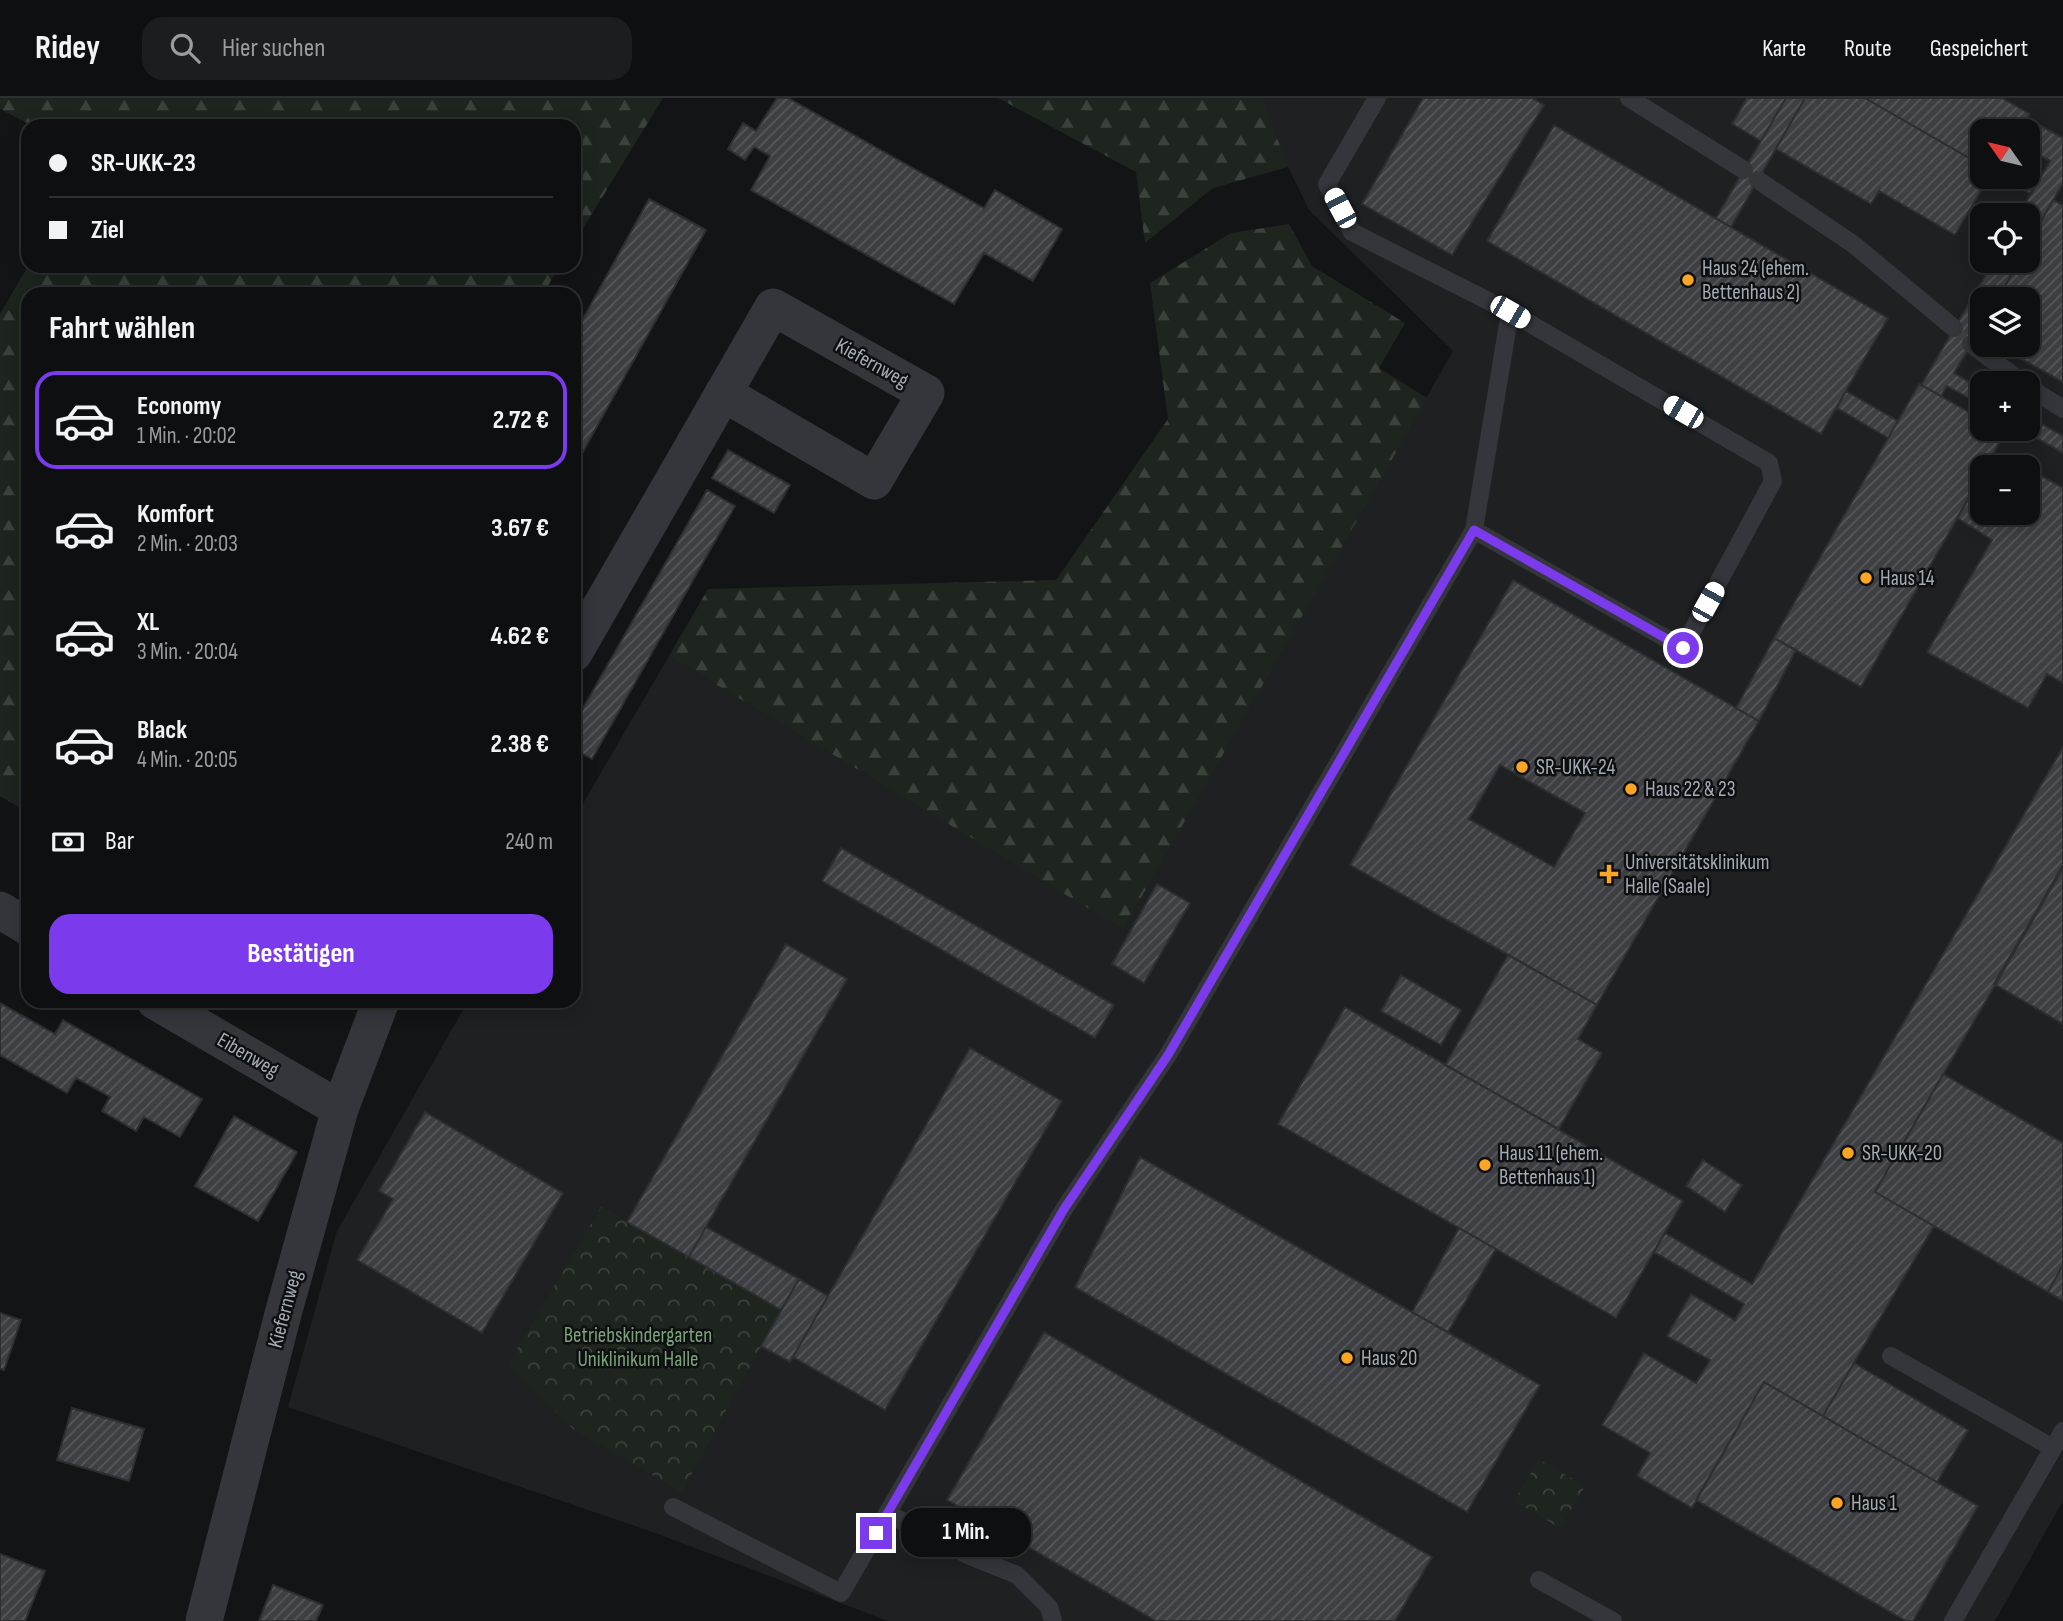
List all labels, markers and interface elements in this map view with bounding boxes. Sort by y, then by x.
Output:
search box [142,17,632,80]
text: Ridey [35,28,100,68]
icon: search [166,29,204,67]
text: Hier suchen [222,33,325,64]
text: Karte [1762,34,1806,63]
text: Route [1844,34,1892,63]
text: Gespeichert [1930,34,2028,63]
north arrow [1970,119,2040,189]
map controls [1970,119,2040,525]
text: SR-UKK-23 [91,148,196,179]
car [1321,185,1360,231]
button: locate [1970,203,2040,273]
text: Ziel [91,215,124,246]
place label: Haus 24 (ehem. Bettenhaus 2) [1702,256,1809,305]
marker: Haus 24 (ehem. Bettenhaus 2) [1680,272,1696,288]
button: layers [1970,287,2040,357]
car [1487,292,1534,332]
text: Fahrt wählen [49,309,195,348]
street label: Kiefernweg [831,333,913,393]
button: + [1970,371,2040,441]
icon: car [53,389,116,452]
text: Economy [137,391,221,422]
car [1660,392,1707,432]
text: 2.72 € [493,405,549,436]
text: 1 Min. · 20:02 [137,422,236,450]
button: − [1970,455,2040,525]
icon: car [53,497,116,560]
text: Komfort [137,499,214,530]
text: 3.67 € [491,513,549,544]
text: 2 Min. · 20:03 [137,530,238,558]
place label: Haus 14 [1880,566,1935,591]
marker: Haus 14 [1858,570,1874,586]
car [1689,579,1728,625]
icon: car [53,605,116,668]
text: XL [137,607,159,638]
text: 4.62 € [490,621,549,652]
route start [1667,632,1699,664]
text: 3 Min. · 20:04 [137,638,238,666]
icon: car [53,713,116,776]
text: Black [137,715,187,746]
text: 2.38 € [490,729,549,760]
text: 4 Min. · 20:05 [137,746,238,774]
place label: SR-UKK-24 [1536,755,1616,780]
marker: SR-UKK-24 [1514,759,1530,775]
place label: Haus 22 & 23 [1645,777,1736,802]
marker: Haus 22 & 23 [1623,781,1639,797]
icon: cash [49,823,87,861]
text: Bar [105,826,134,857]
text: 240 m [505,828,553,856]
place label: Universitätsklinikum Halle (Saale) [1625,850,1769,899]
marker: Universitätsklinikum Halle (Saale) [1599,864,1619,884]
button: Bestätigen [49,914,553,994]
street label: Eibenweg [213,1027,283,1083]
place label: Haus 11 (ehem. Bettenhaus 1) [1499,1141,1603,1190]
place label: SR-UKK-20 [1862,1141,1942,1166]
marker: SR-UKK-20 [1840,1145,1856,1161]
marker: Haus 11 (ehem. Bettenhaus 1) [1477,1157,1493,1173]
street label: Kiefernweg [263,1267,307,1351]
park label: Betriebskindergarten Uniklinikum Halle [564,1323,712,1372]
place label: Haus 20 [1361,1346,1417,1371]
marker: Haus 20 [1339,1350,1355,1366]
place label: Haus 1 [1851,1491,1897,1516]
marker: Haus 1 [1829,1495,1845,1511]
callout: 1 Min. [900,1508,1030,1558]
route end [860,1517,892,1549]
text: 1 Min. [942,1518,990,1546]

